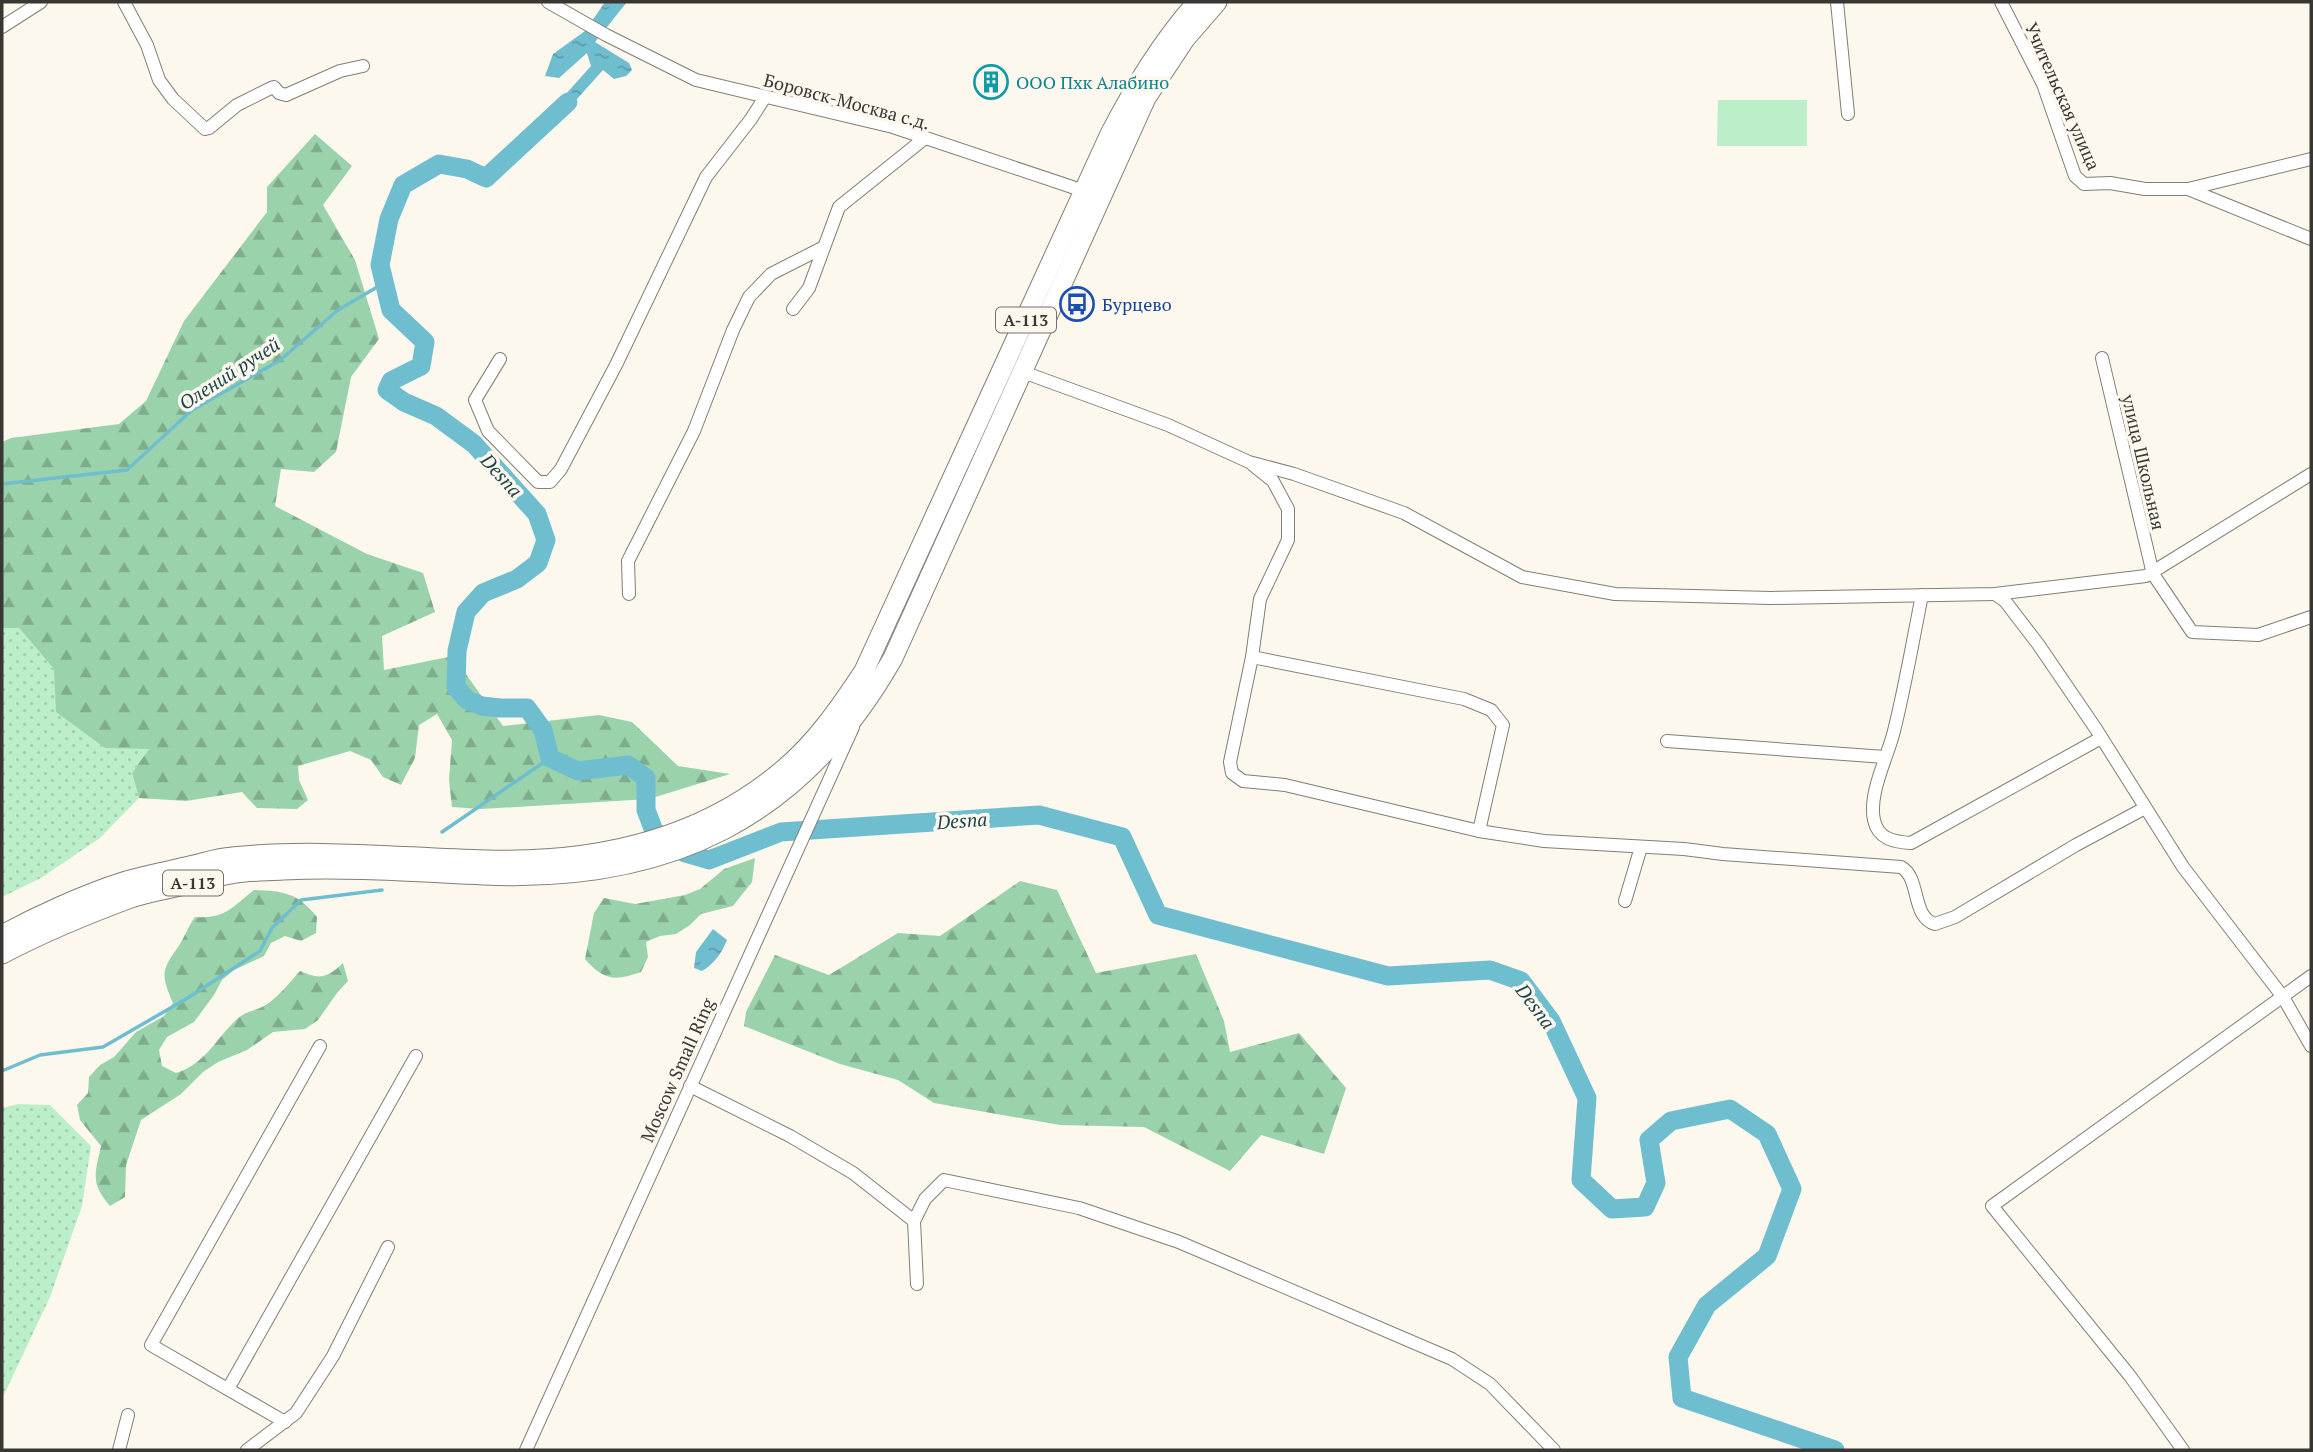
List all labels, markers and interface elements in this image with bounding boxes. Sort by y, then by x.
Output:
street label: Учительская улица [2020,18,2106,174]
building icon: ООО Пхк Алабино [972,63,1010,101]
street label: Боровск-Москва с.д. [761,67,933,135]
place label: ООО Пхк Алабино [1016,70,1169,94]
bus stop icon: Бурцево [1058,285,1096,323]
place label: Бурцево [1102,292,1172,316]
road number: А-113 [996,308,1056,332]
water label: Олений ручей [174,331,284,415]
street label: улица Школьная [2117,391,2171,532]
water label: Desna [475,447,528,502]
water label: Desna [935,806,988,834]
road number: А-113 [163,870,223,896]
water label: Desna [1510,977,1561,1034]
street label: Moscow Small Ring [634,994,720,1146]

